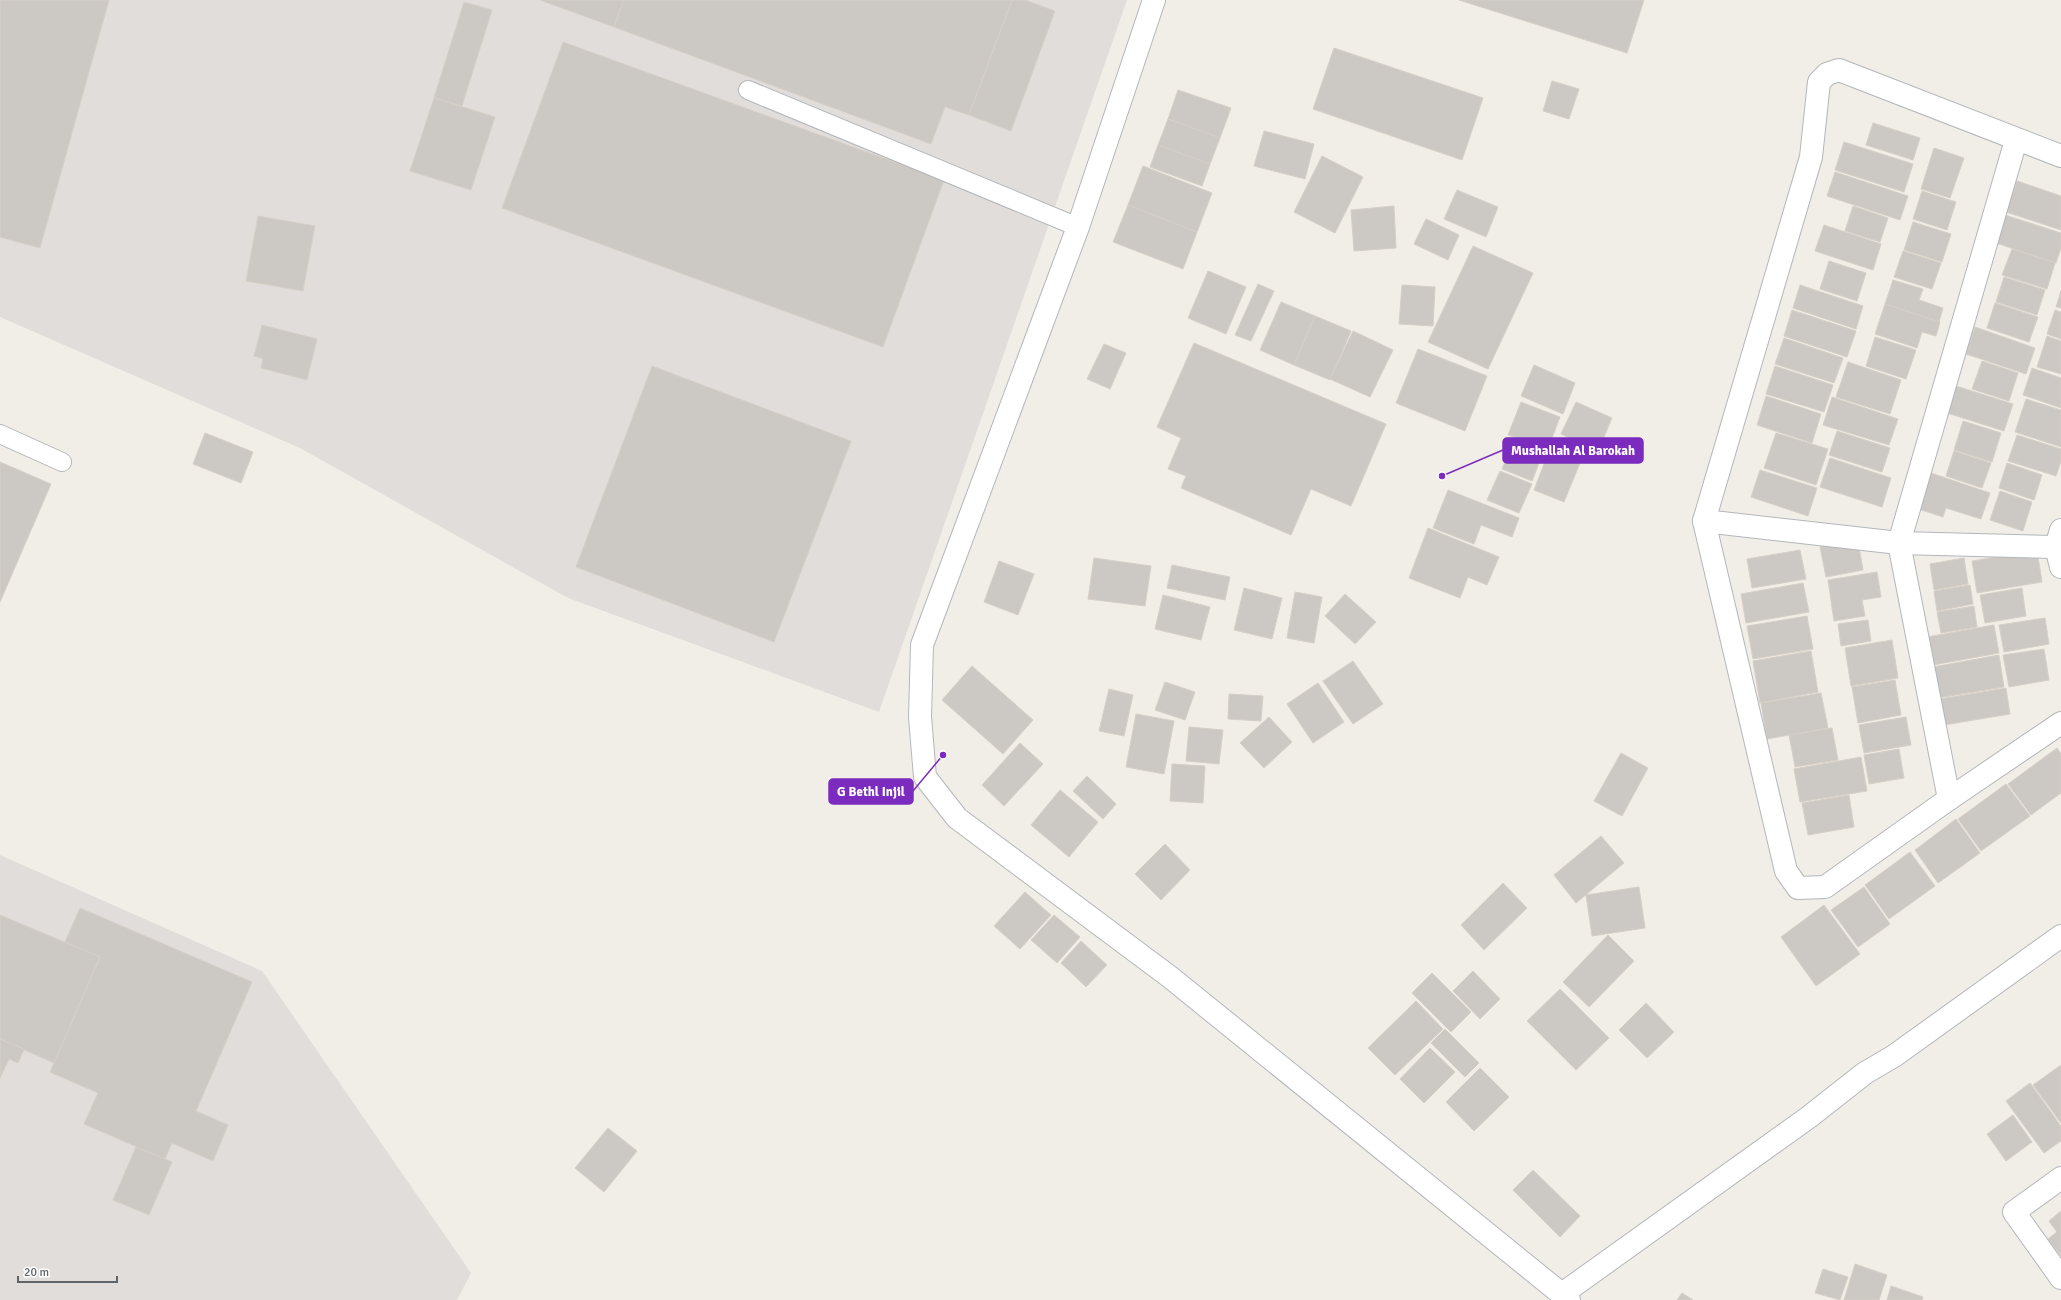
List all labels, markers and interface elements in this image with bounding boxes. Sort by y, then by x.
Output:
callout: Mushallah Al Barokah [1503,438,1643,463]
text: Mushallah Al Barokah [1511,443,1635,459]
callout: G Bethl Injil [829,779,913,804]
text: G Bethl Injil [837,784,905,800]
scale bar [18,1258,117,1284]
text: 20 m [24,1265,49,1280]

